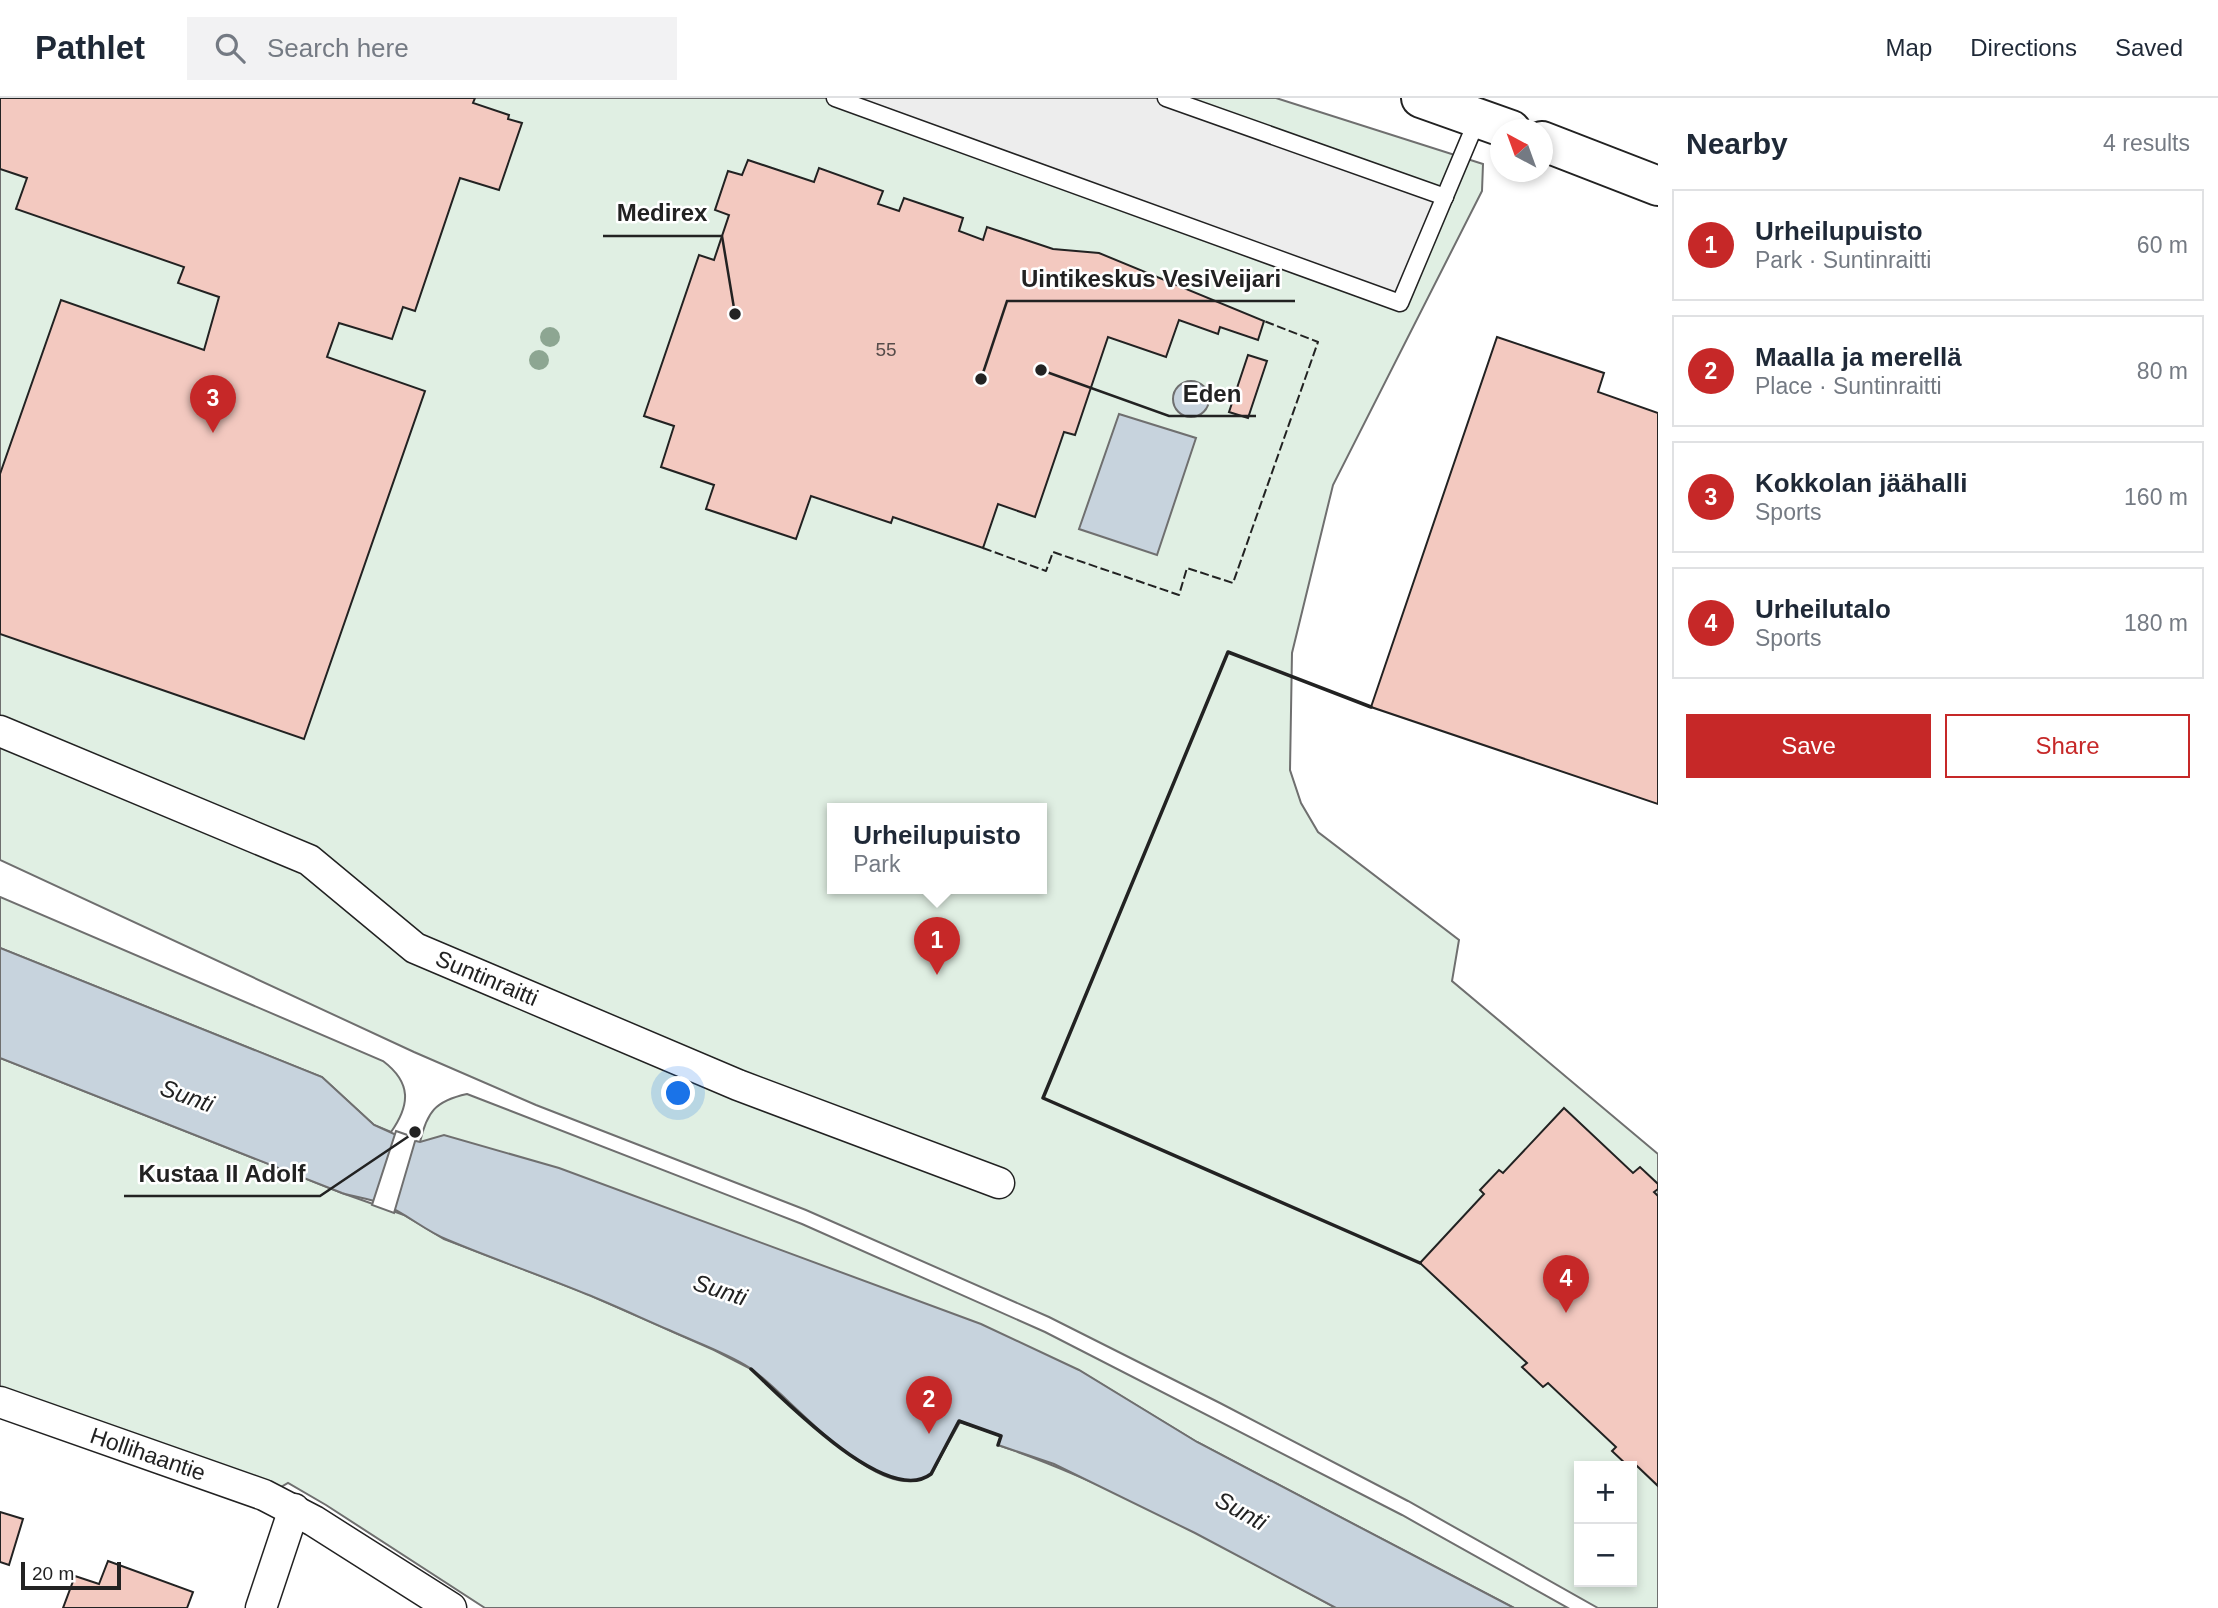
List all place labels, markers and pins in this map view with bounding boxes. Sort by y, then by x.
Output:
callout: Medirex [603,191,722,236]
callout: Uintikeskus VesiVeijari [1007,256,1295,301]
callout: Eden [1169,371,1256,416]
pin: 3 [190,375,236,433]
pin: 1 [914,917,960,975]
callout: Kustaa II Adolf [124,1151,320,1196]
pin: 4 [1543,1255,1589,1313]
pin: 2 [906,1376,952,1434]

